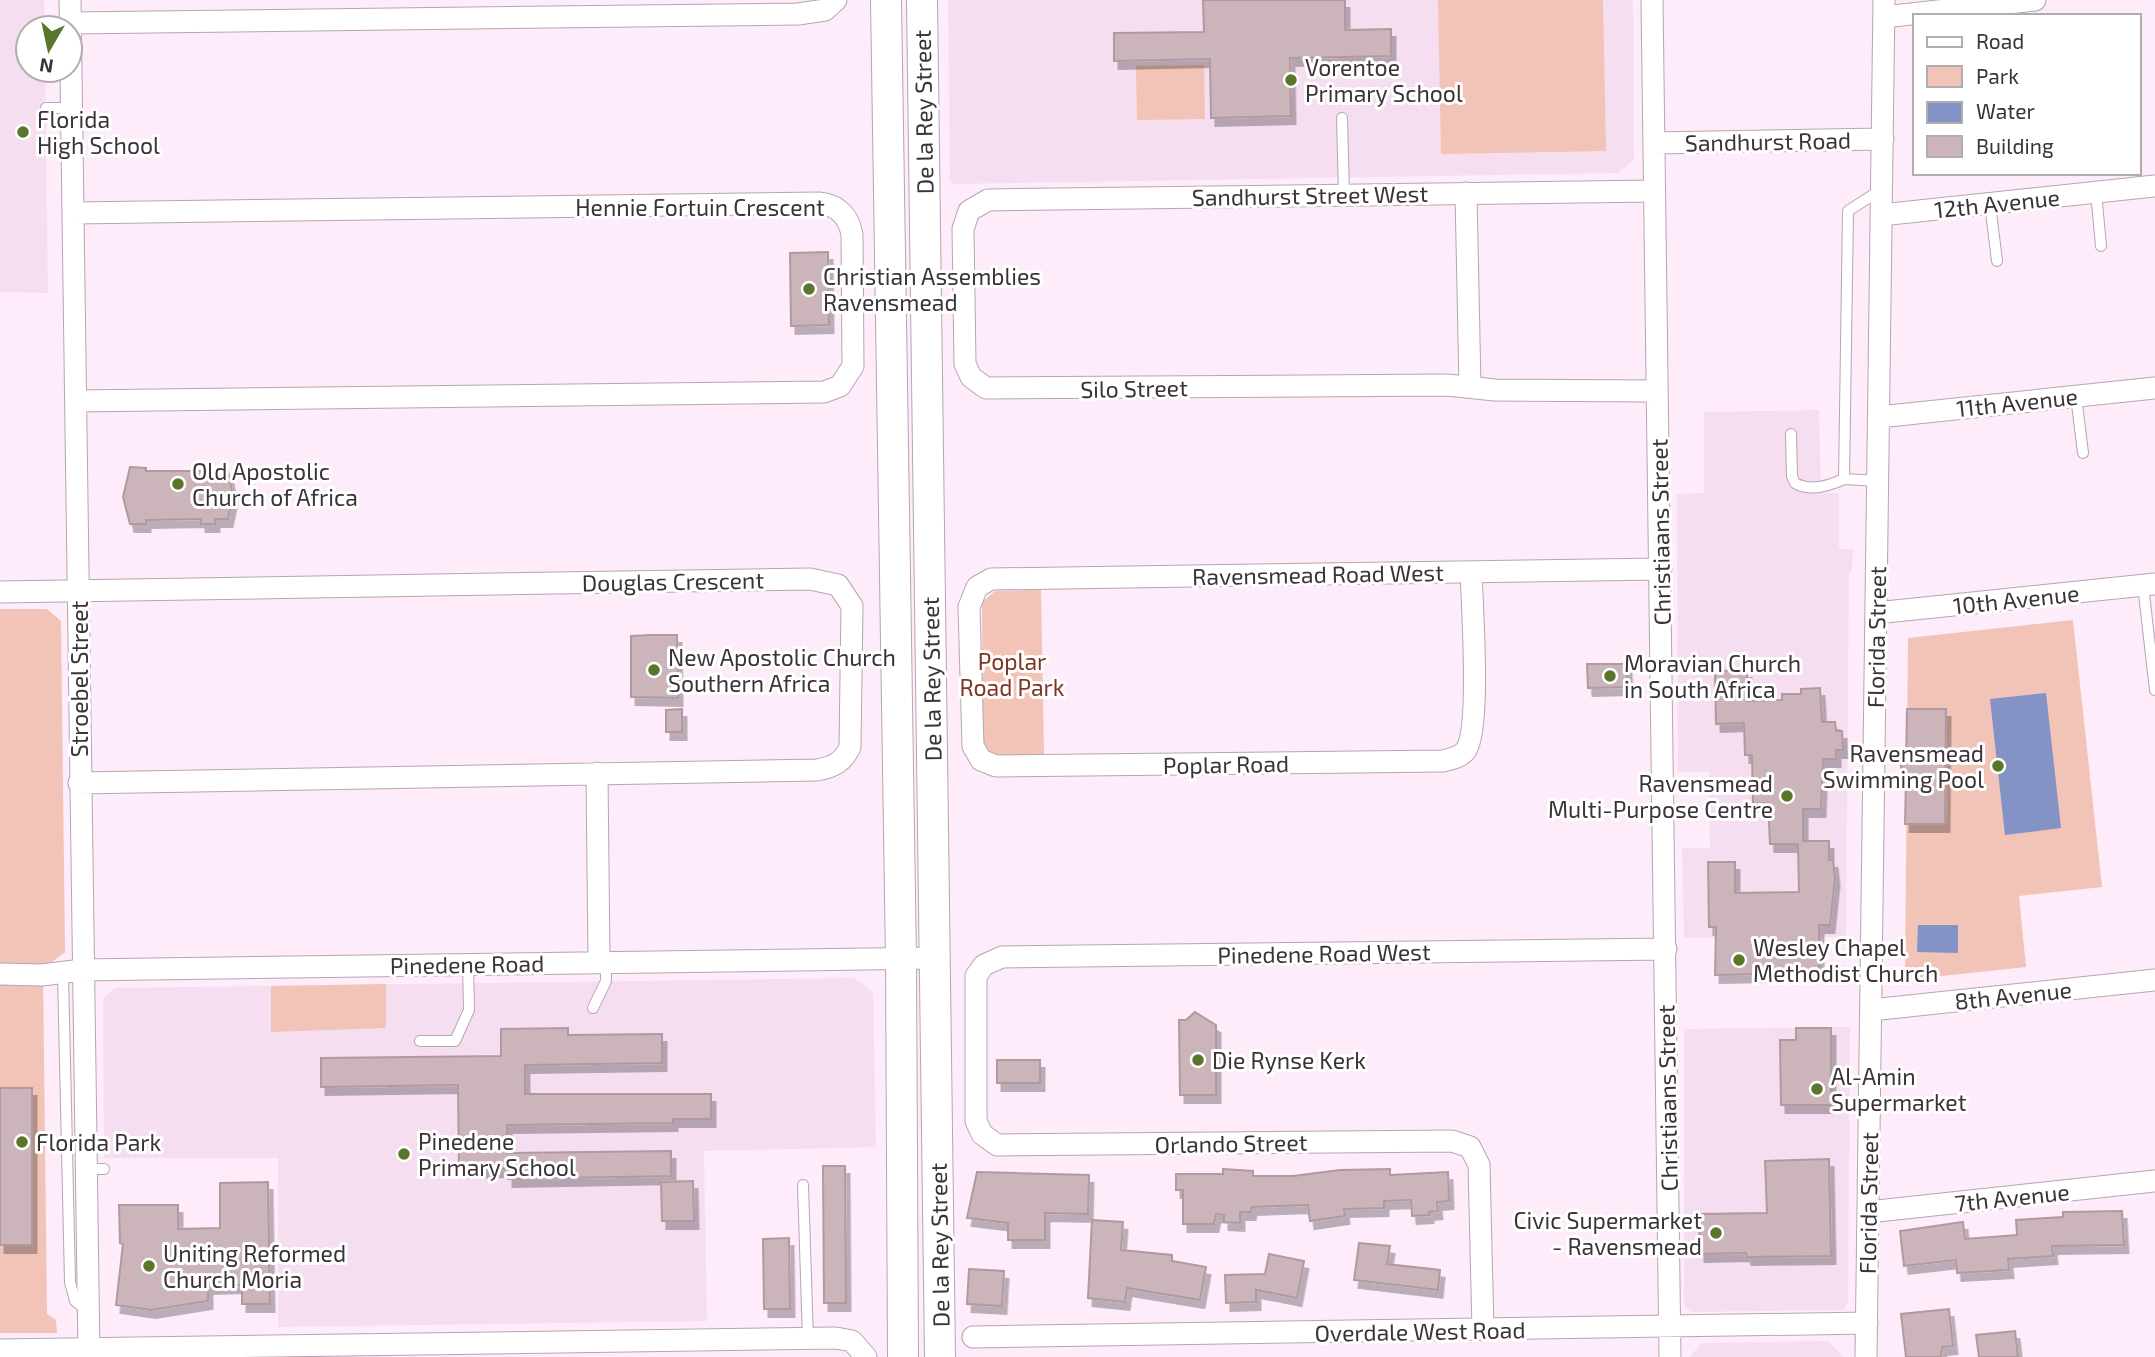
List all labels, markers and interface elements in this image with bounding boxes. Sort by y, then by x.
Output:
north arrow [14,14,84,84]
legend [1913,14,2141,175]
text: Road [1976,28,2024,53]
street label: De la Rey Street [908,29,938,194]
place label: Vorentoe Primary School [1305,53,1463,107]
text: N [38,54,55,79]
text: Park [1976,63,2019,88]
marker: Vorentoe Primary School [1283,72,1299,88]
text: Water [1976,98,2035,123]
place label: Florida High School [37,105,160,159]
marker: Florida High School [15,124,31,140]
street label: Sandhurst Road [1685,126,1851,156]
text: Building [1976,133,2054,158]
street label: Sandhurst Street West [1192,179,1429,211]
street label: 12th Avenue [1933,182,2061,224]
street label: Hennie Fortuin Crescent [575,193,825,221]
place label: Christian Assemblies Ravensmead [823,262,1041,316]
marker: Christian Assemblies Ravensmead [801,281,817,297]
street label: Silo Street [1080,373,1188,403]
street label: 11th Avenue [1955,382,2079,422]
street label: Christiaans Street [1644,438,1676,626]
place label: Old Apostolic Church of Africa [192,457,358,511]
marker: Old Apostolic Church of Africa [170,476,186,492]
street label: Ravensmead Road West [1192,558,1444,590]
street label: Douglas Crescent [582,565,765,597]
street label: Florida Street [1861,565,1891,708]
street label: 10th Avenue [1951,578,2081,620]
street label: De la Rey Street [916,596,946,761]
street label: Stroebel Street [65,600,93,757]
place label: New Apostolic Church Southern Africa [668,643,896,697]
park label: Poplar Road Park [959,647,1065,701]
place label: Moravian Church in South Africa [1624,649,1801,703]
marker: New Apostolic Church Southern Africa [646,662,662,678]
marker: Moravian Church in South Africa [1602,668,1618,684]
place label: Ravensmead Swimming Pool [1823,739,1984,793]
street label: Poplar Road [1163,749,1289,779]
marker: Ravensmead Swimming Pool [1990,758,2006,774]
place label: Ravensmead Multi-Purpose Centre [1548,769,1773,823]
marker: Ravensmead Multi-Purpose Centre [1779,788,1795,804]
place label: Wesley Chapel Methodist Church [1753,933,1938,987]
street label: Pinedene Road West [1217,937,1431,969]
street label: Pinedene Road [390,949,544,979]
marker: Wesley Chapel Methodist Church [1731,952,1747,968]
street label: 8th Avenue [1953,975,2073,1015]
street label: Christiaans Street [1651,1004,1683,1192]
place label: Die Rynse Kerk [1212,1046,1366,1074]
marker: Die Rynse Kerk [1190,1052,1206,1068]
place label: Al-Amin Supermarket [1831,1062,1967,1116]
marker: Al-Amin Supermarket [1809,1081,1825,1097]
place label: Pinedene Primary School [418,1127,576,1181]
place label: Florida Park [36,1128,161,1156]
street label: Orlando Street [1154,1128,1308,1158]
street label: Florida Street [1853,1131,1883,1274]
marker: Florida Park [14,1134,30,1150]
marker: Pinedene Primary School [396,1146,412,1162]
street label: De la Rey Street [924,1162,954,1327]
street label: 7th Avenue [1953,1177,2071,1217]
place label: Civic Supermarket - Ravensmead [1514,1206,1702,1260]
marker: Civic Supermarket - Ravensmead [1708,1225,1724,1241]
place label: Uniting Reformed Church Moria [163,1239,346,1293]
marker: Uniting Reformed Church Moria [141,1258,157,1274]
street label: Overdale West Road [1314,1315,1526,1347]

